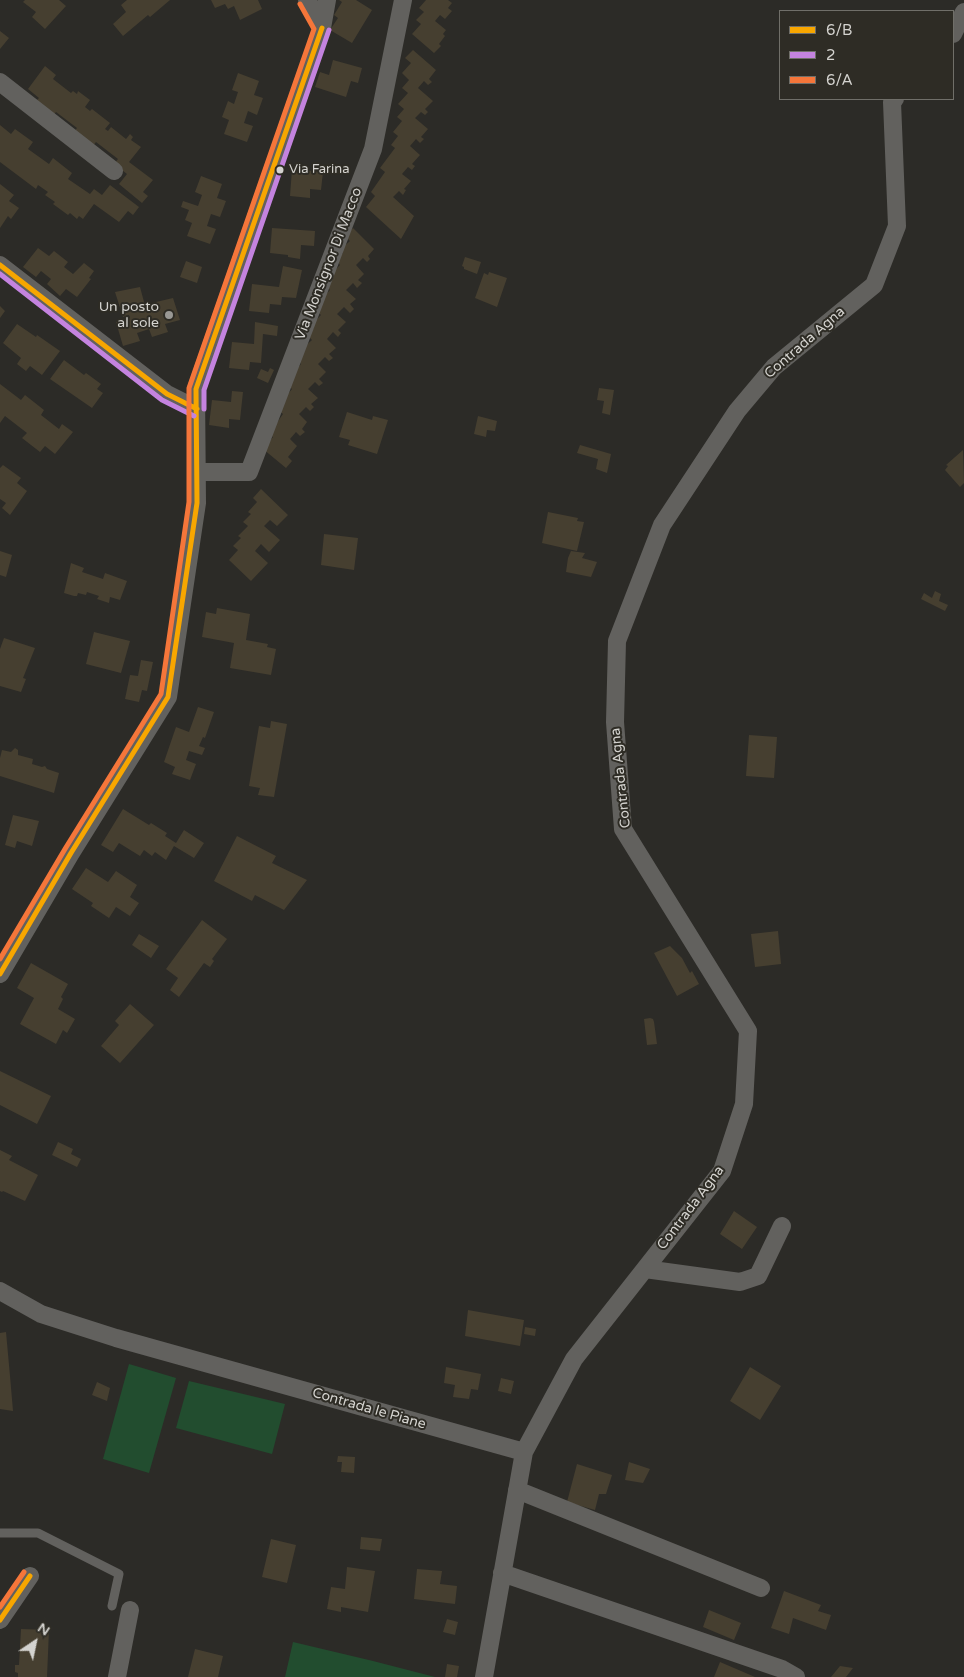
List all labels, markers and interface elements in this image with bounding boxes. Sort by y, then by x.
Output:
legend [779,10,954,100]
text: 6/B [826,21,852,39]
text: 2 [826,46,835,64]
text: 6/A [826,71,853,89]
place label: Via Farina [289,162,349,178]
marker: Via Farina [275,165,285,175]
street label: Via Monsignor Di Macco [292,185,366,343]
place label: Un posto al sole [99,299,159,332]
street label: Contrada Agna [761,304,849,382]
marker: Un posto al sole [163,309,175,321]
street label: Contrada Agna [607,727,635,829]
street label: Contrada Agna [654,1163,728,1253]
street label: Contrada le Piane [310,1385,428,1433]
north arrow [10,1617,60,1667]
text: N [34,1619,53,1639]

